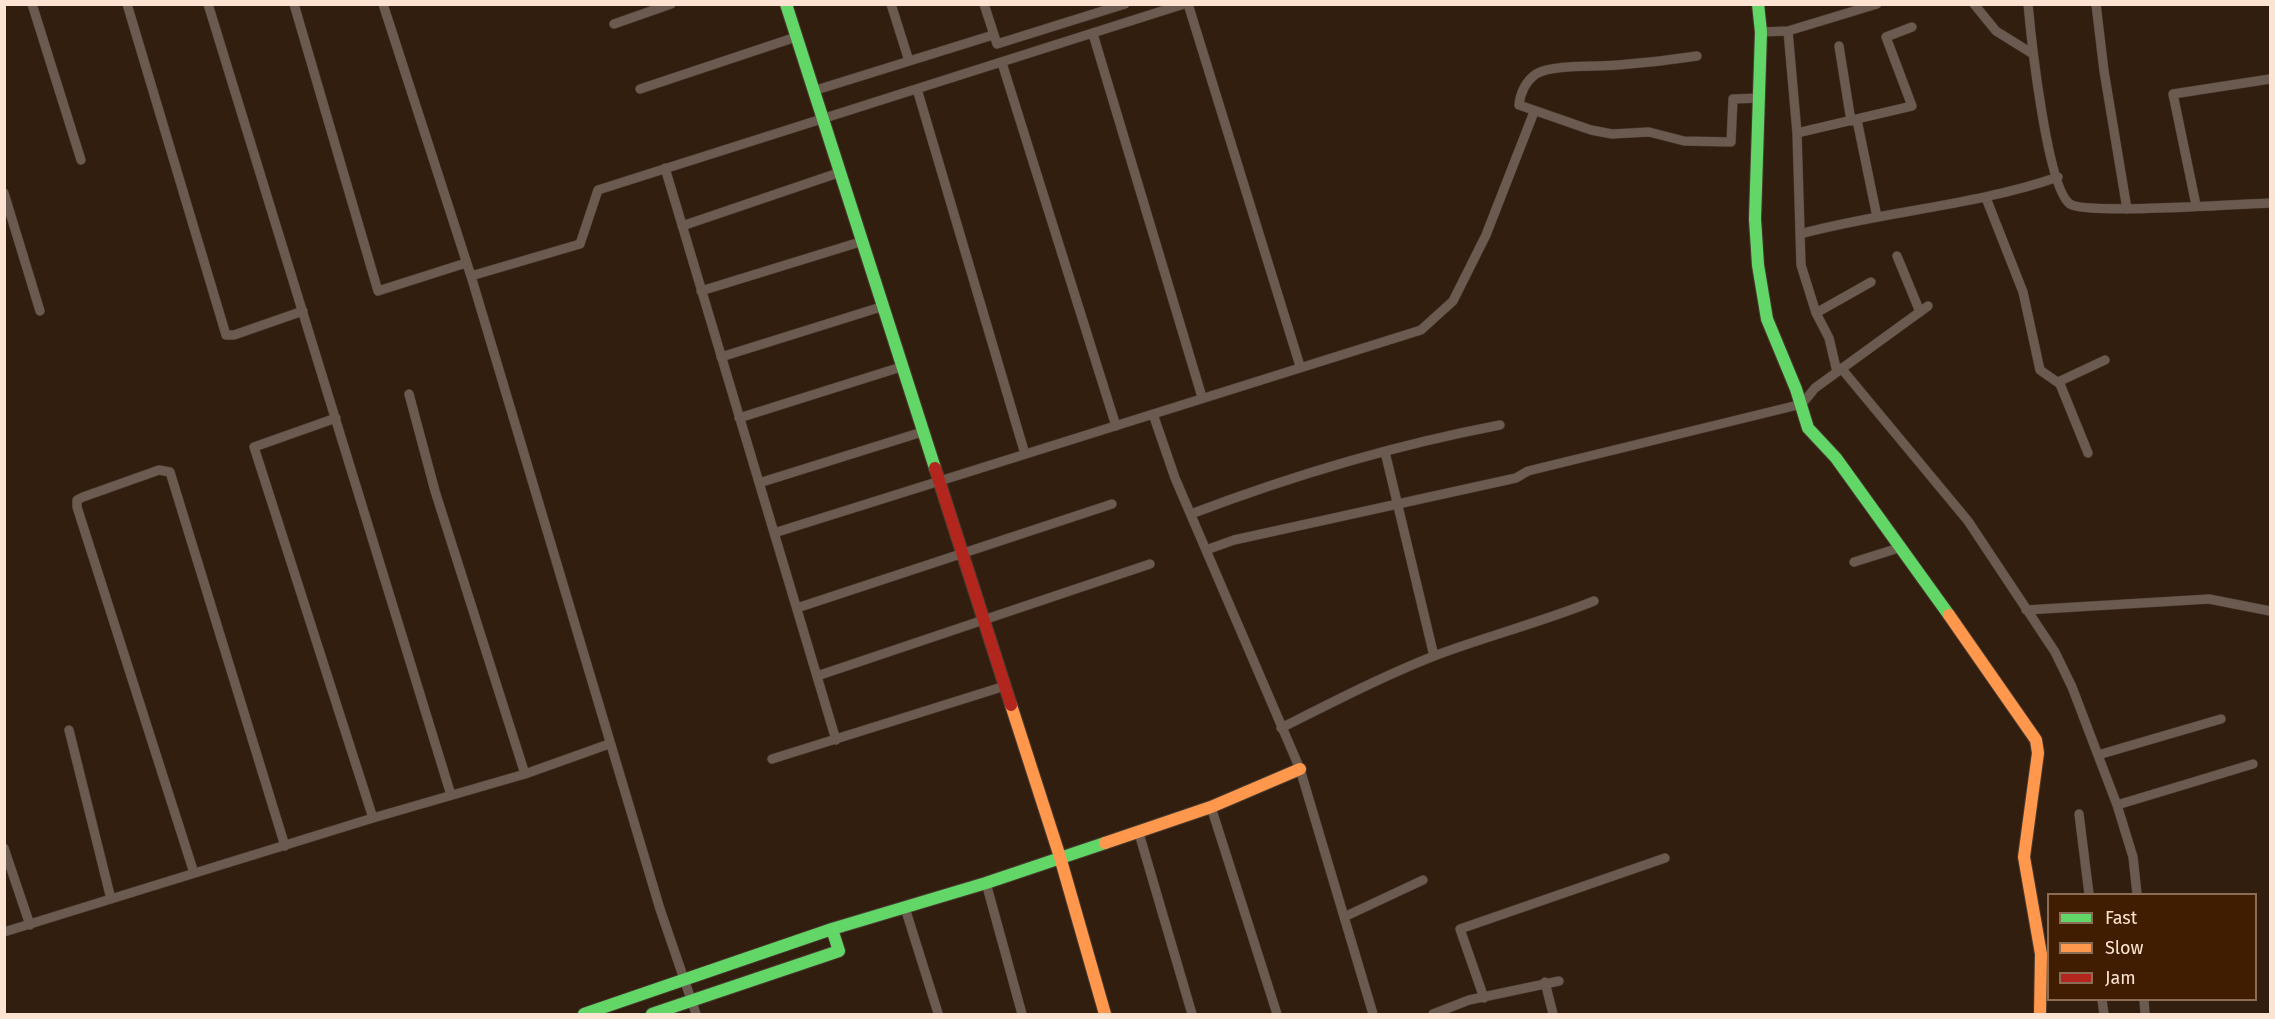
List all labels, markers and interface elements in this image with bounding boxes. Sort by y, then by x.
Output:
legend [2047,893,2257,1001]
text: Fast [2105,907,2137,929]
text: Slow [2105,937,2143,959]
text: Jam [2105,967,2136,989]

